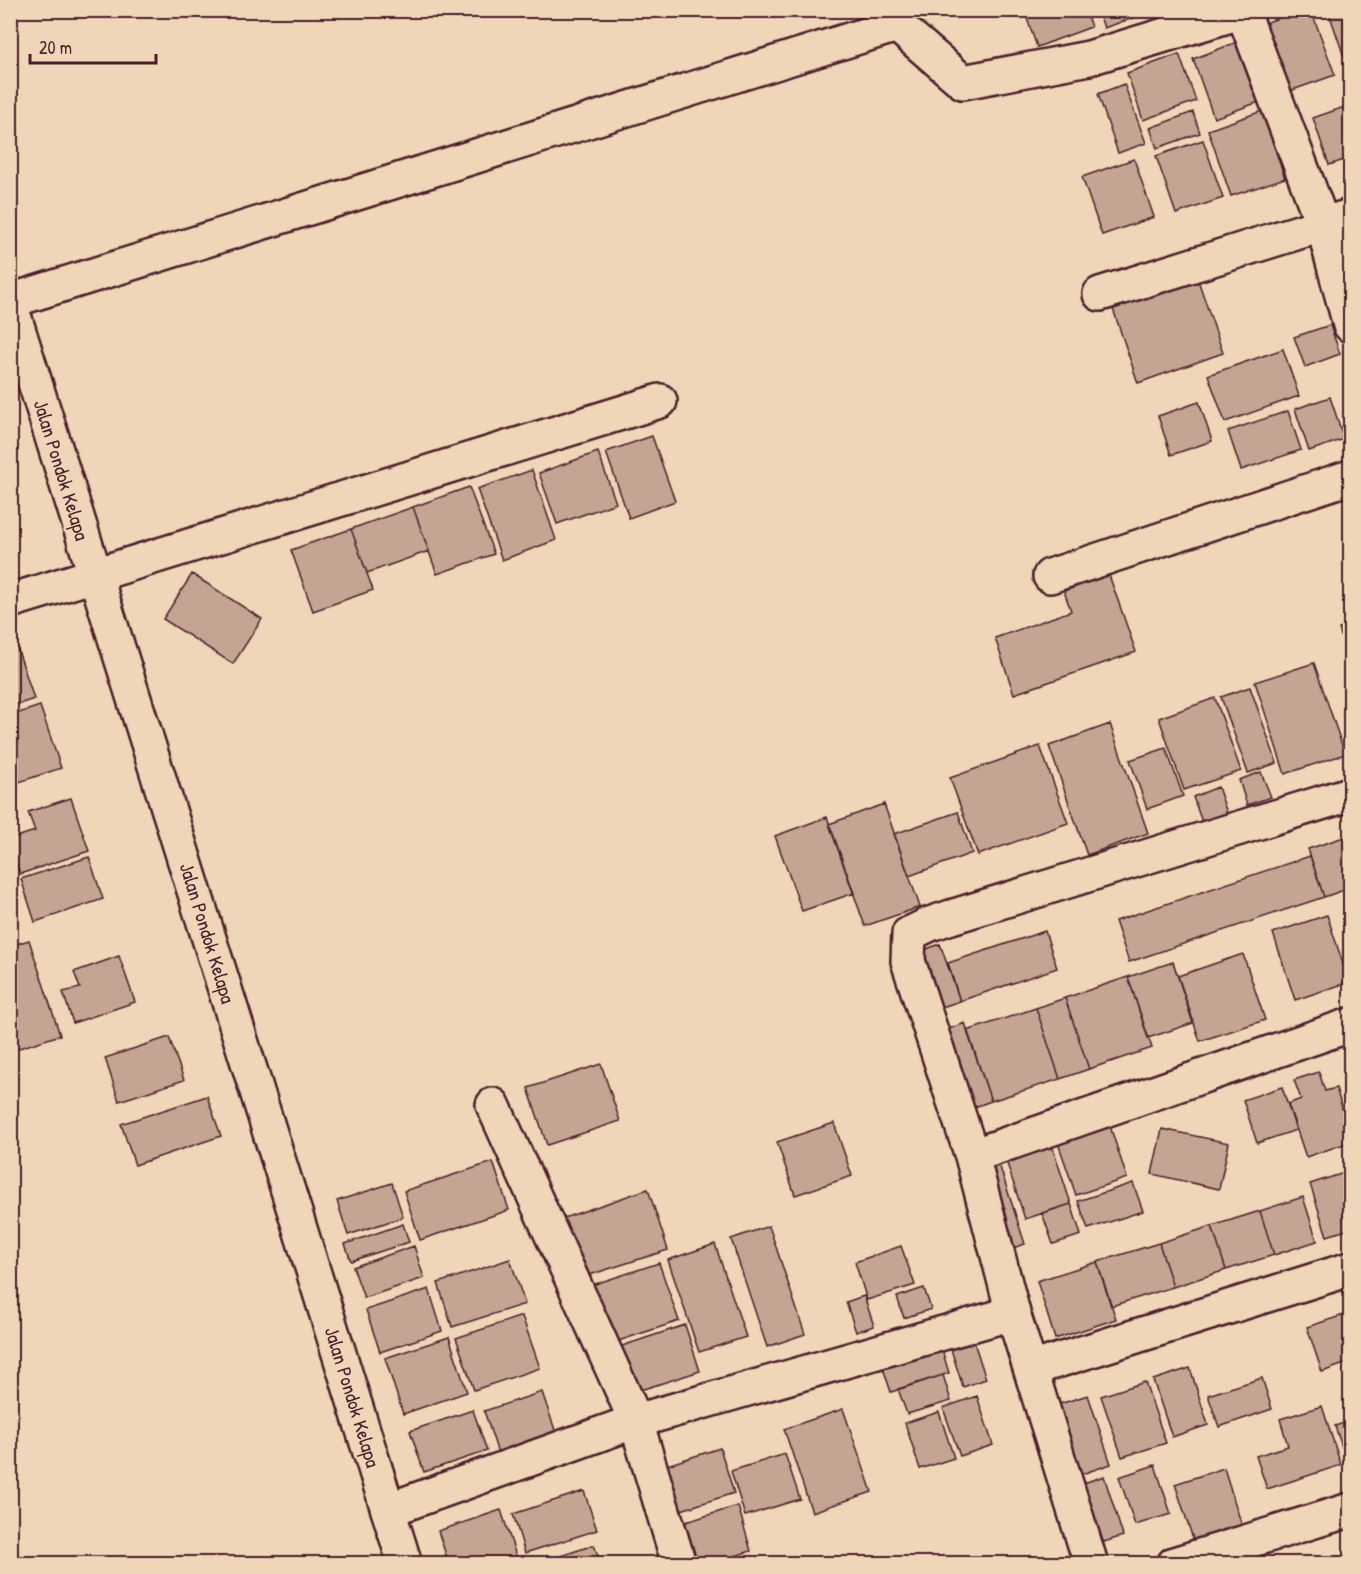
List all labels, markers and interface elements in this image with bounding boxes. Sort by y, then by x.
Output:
scale bar [30,27,156,65]
text: 20 m [39,35,72,60]
street label: Jalan Pondok Kelapa [28,396,96,544]
street label: Jalan Pondok Kelapa [174,859,242,1007]
street label: Jalan Pondok Kelapa [319,1323,387,1471]

